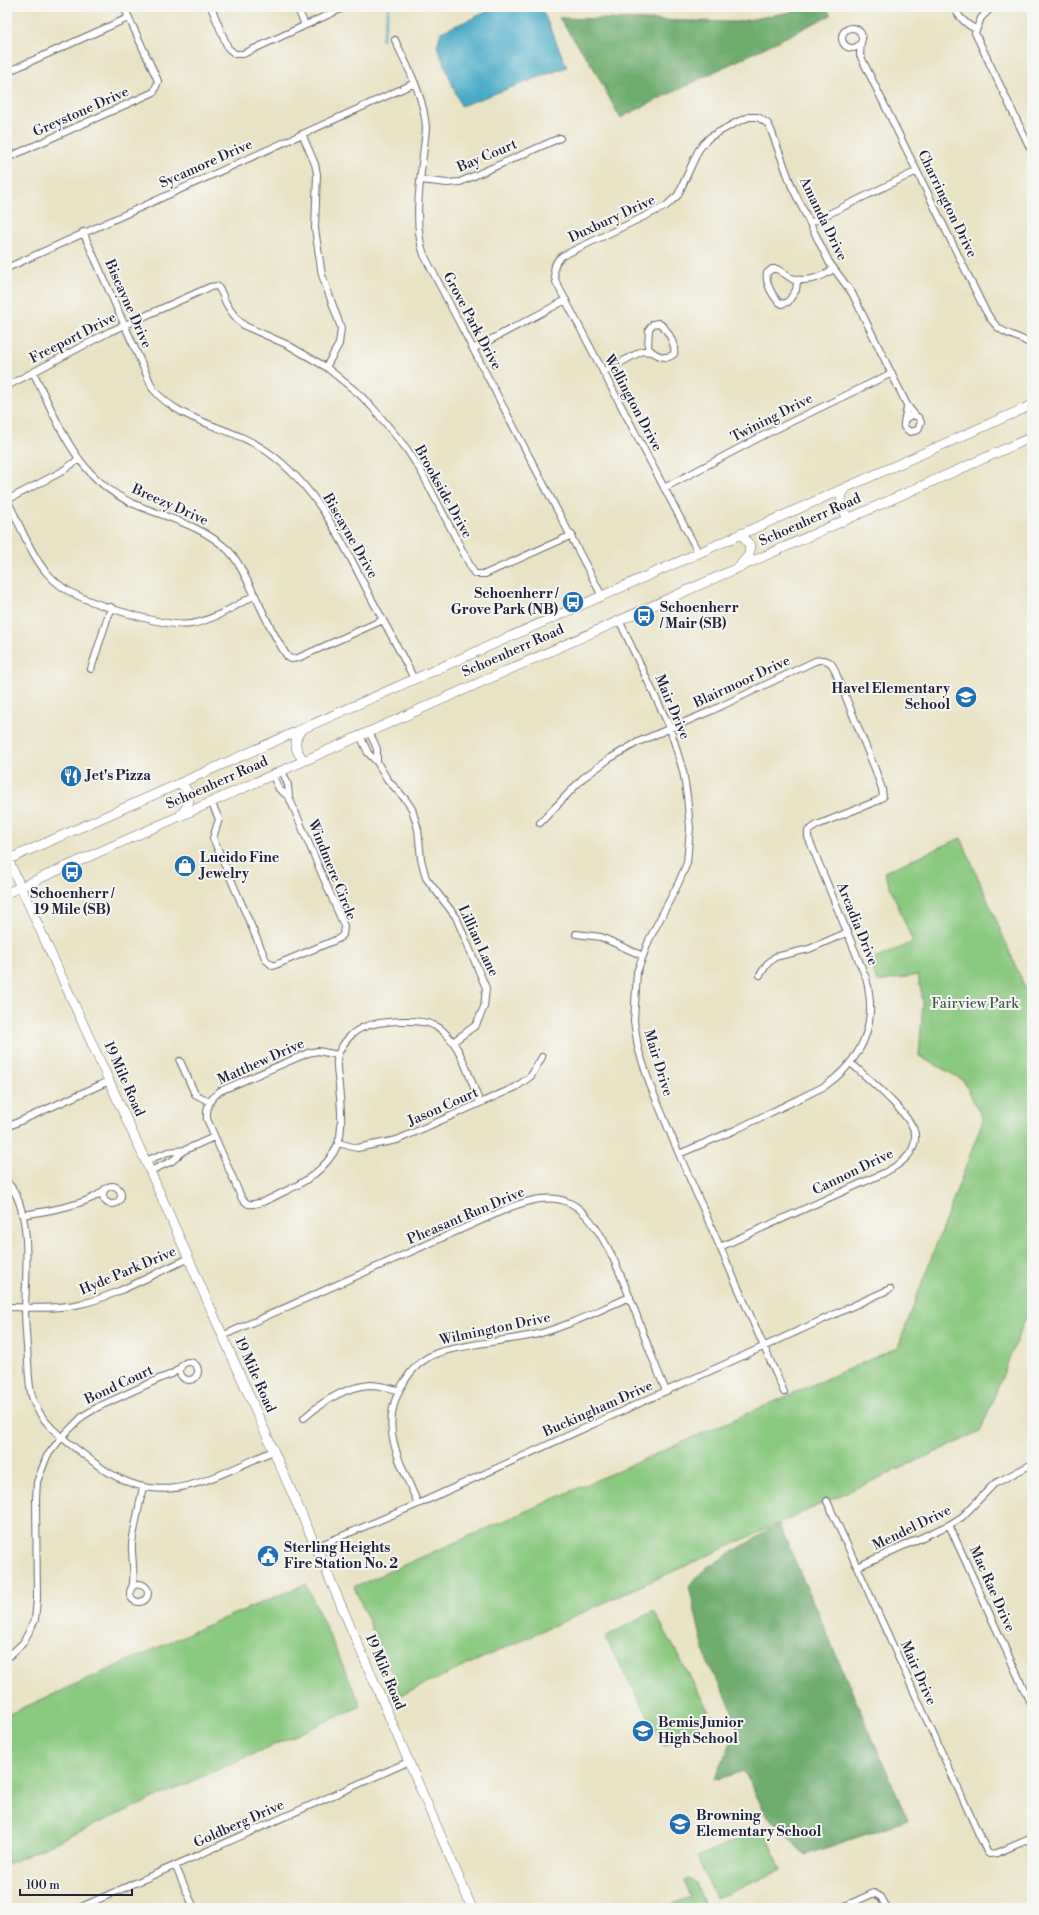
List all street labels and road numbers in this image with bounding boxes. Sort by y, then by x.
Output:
street label: Greystone Drive [30,83,132,141]
street label: Sycamore Drive [157,135,255,193]
street label: Bay Court [453,135,520,177]
street label: Charrington Drive [913,147,981,261]
street label: Amanda Drive [795,173,851,264]
street label: Duxbury Drive [566,191,658,247]
street label: Biscayne Drive [100,256,156,351]
street label: Grove Park Drive [439,269,505,373]
street label: Freeport Drive [27,308,119,368]
street label: Wellington Drive [599,351,666,454]
street label: Twining Drive [728,390,816,446]
street label: Brookside Drive [410,441,476,542]
street label: Breezy Drive [128,480,211,530]
street label: Biscayne Drive [318,489,382,582]
street label: Schoenherr Road [756,489,864,551]
street label: Schoenherr Road [459,620,567,682]
street label: Blairmoor Drive [690,652,793,713]
street label: Mair Drive [650,672,694,742]
street label: Schoenherr Road [163,752,271,814]
street label: Windmere Circle [303,816,360,923]
street label: Arcadia Drive [832,879,882,968]
street label: Lillian Lane [454,902,502,980]
street label: Mair Drive [639,1028,677,1098]
street label: Matthew Drive [215,1035,307,1089]
street label: 19 Mile Road [99,1039,149,1119]
street label: Jason Court [404,1083,481,1131]
street label: Cannon Drive [809,1145,897,1199]
street label: Pheasant Run Drive [404,1183,528,1249]
street label: Hyde Park Drive [77,1243,179,1299]
street label: Wilmington Drive [437,1308,552,1350]
street label: 19 Mile Road [230,1335,280,1415]
street label: Bond Court [81,1361,156,1409]
street label: Buckingham Drive [539,1377,656,1442]
street label: Mendel Drive [870,1501,954,1555]
street label: Mac Rae Drive [965,1543,1019,1635]
street label: 19 Mile Road [361,1631,409,1713]
street label: Mair Drive [896,1638,940,1708]
street label: Goldberg Drive [191,1796,287,1852]

